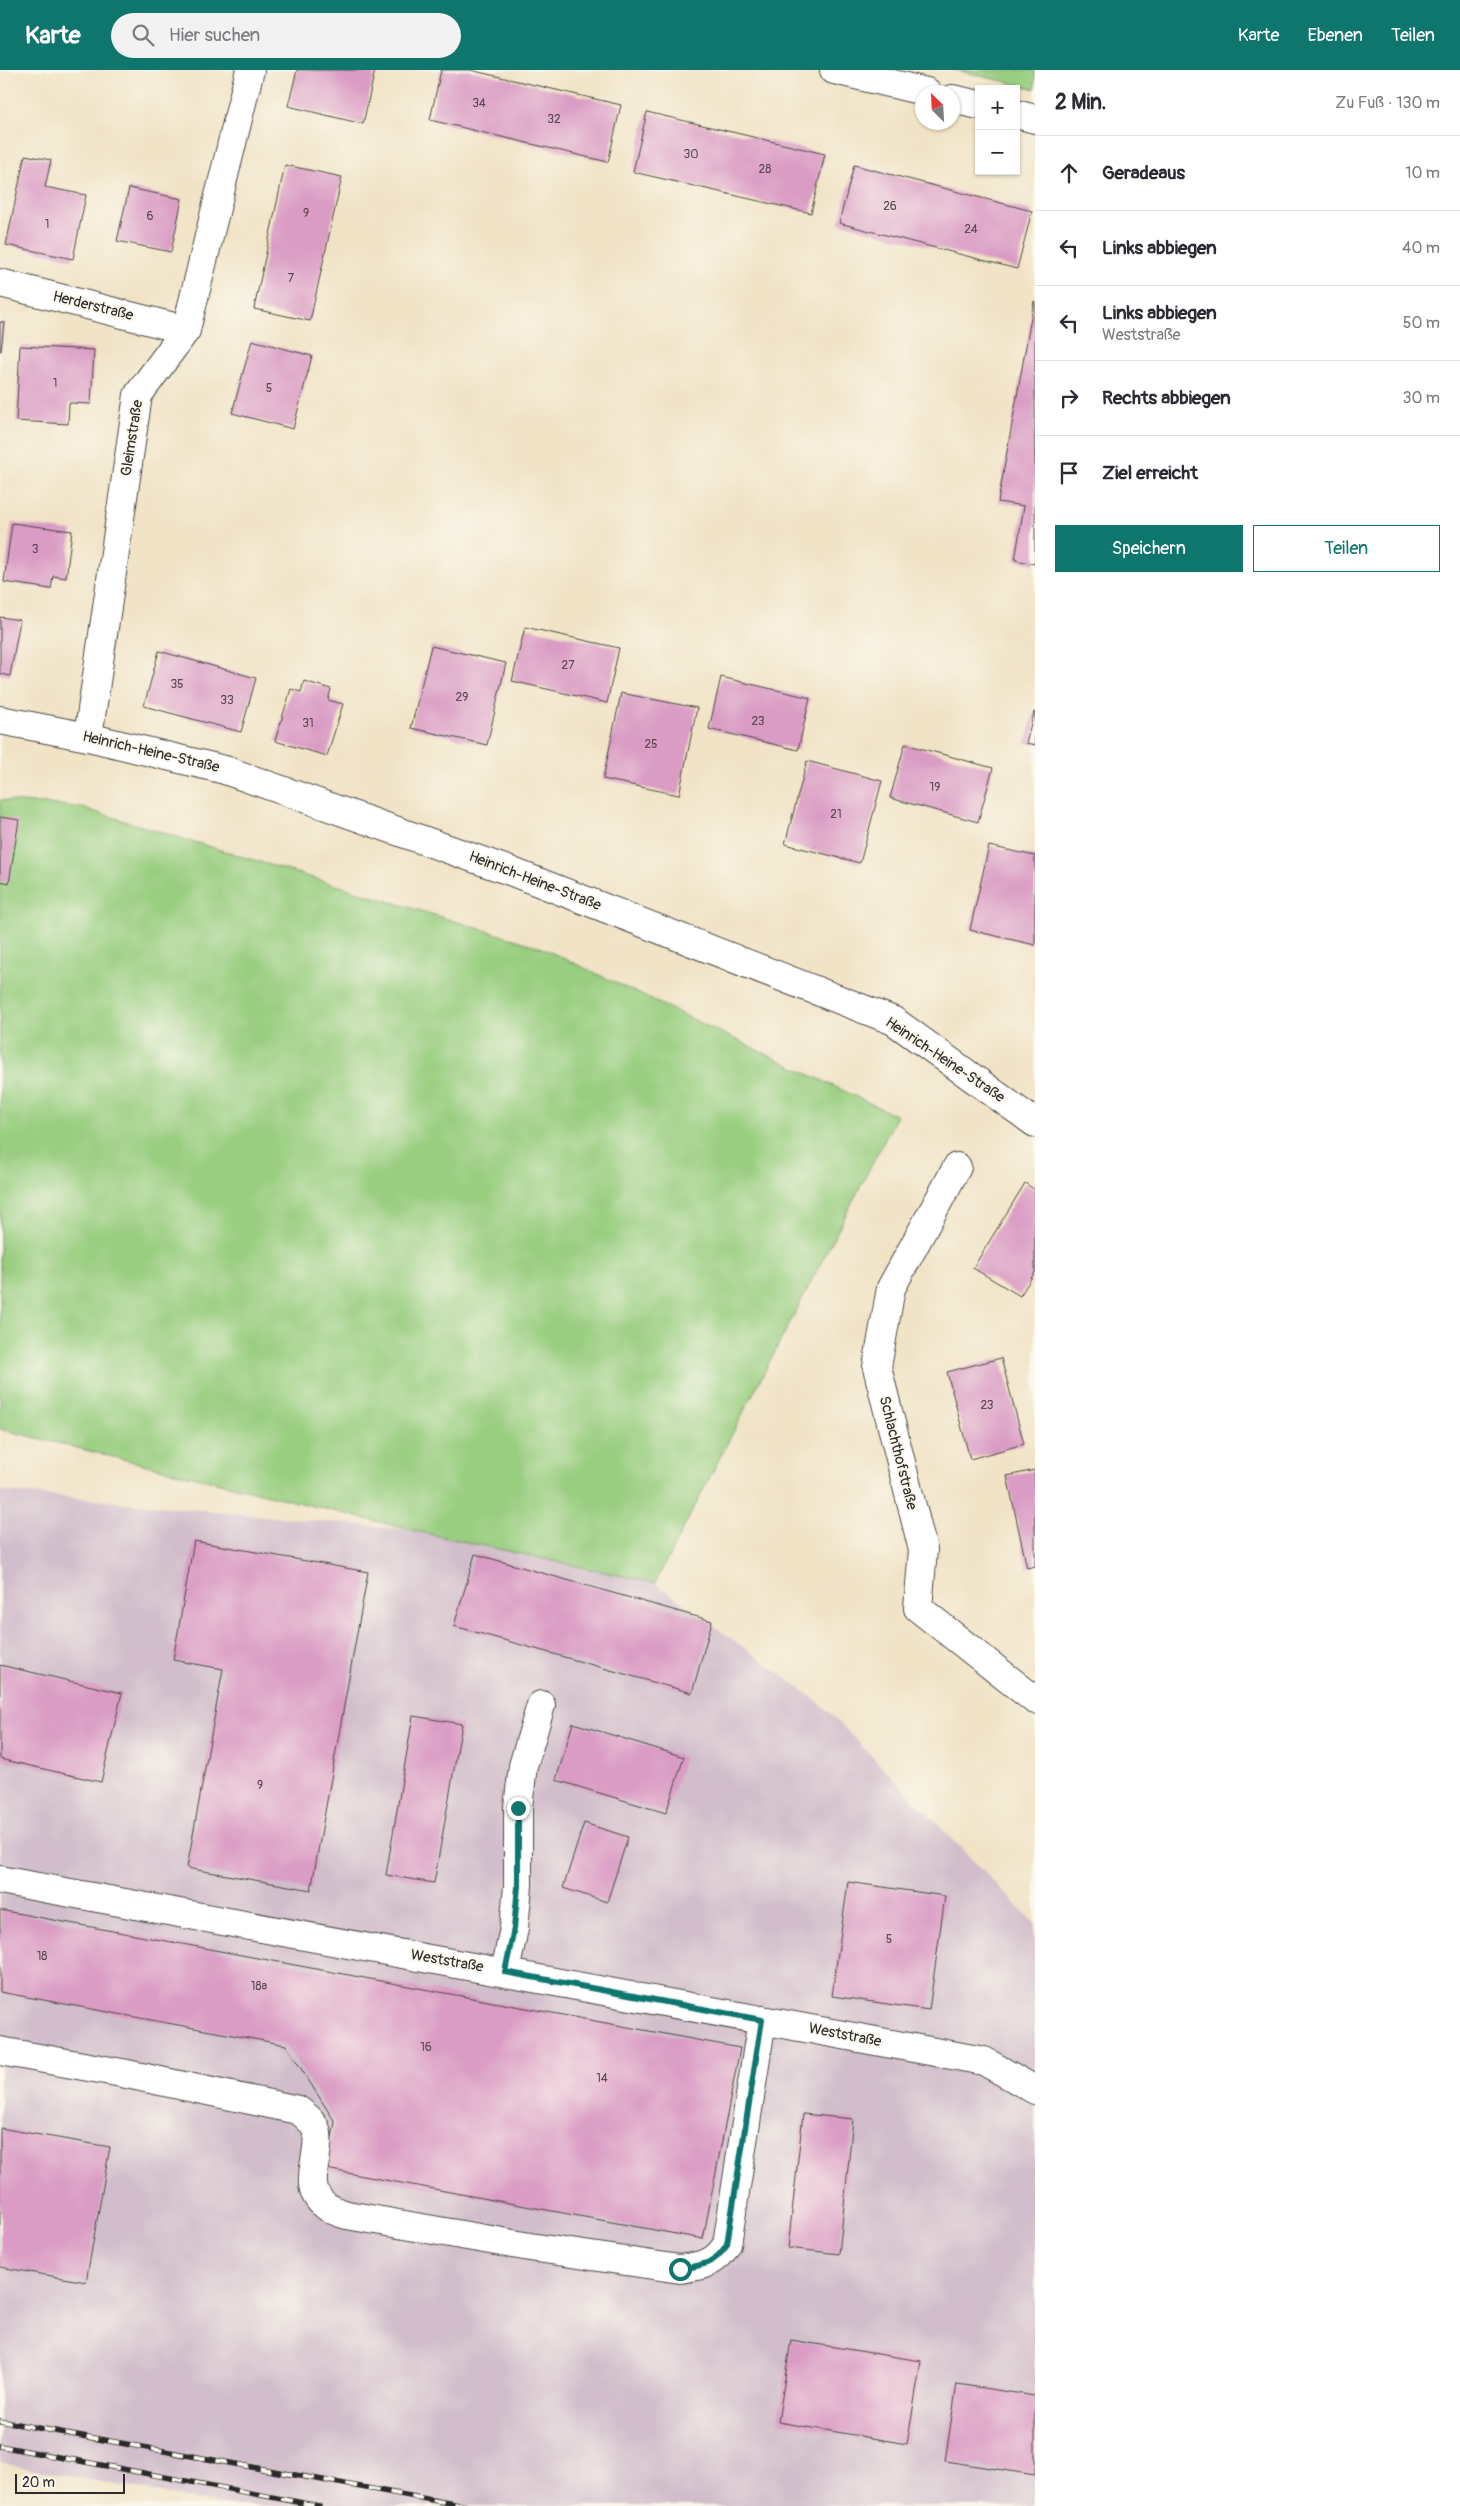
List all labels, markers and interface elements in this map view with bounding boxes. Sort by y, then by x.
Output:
search box [111,13,461,58]
text: Karte [25,21,81,50]
icon: search [129,21,157,49]
text: Hier suchen [169,23,260,47]
text: Karte [1238,24,1279,47]
text: Ebenen [1307,24,1363,47]
text: Teilen [1391,24,1435,47]
north arrow [915,85,960,130]
map controls [975,85,1020,175]
button: + [975,85,1020,130]
text: 2 Min. [1055,89,1106,116]
text: Zu Fuß · 130 m [1335,93,1440,113]
house number: 34 [472,96,486,111]
house number: 32 [547,112,561,127]
button: − [975,130,1020,175]
house number: 30 [684,147,698,162]
icon: ahead [1055,159,1083,187]
text: Geradeaus [1102,161,1185,185]
house number: 28 [759,162,771,177]
text: 10 m [1405,163,1440,183]
house number: 26 [883,199,897,214]
house number: 9 [303,206,309,221]
house number: 6 [147,209,154,224]
house number: 1 [45,217,49,232]
house number: 24 [964,222,978,237]
icon: left [1055,234,1083,262]
text: Links abbiegen [1102,236,1217,260]
text: 40 m [1402,238,1440,258]
house number: 7 [288,271,295,286]
street label: Herderstraße [51,287,136,325]
text: Links abbiegen [1102,301,1217,325]
icon: left [1055,309,1083,337]
text: 50 m [1403,313,1440,333]
text: Weststraße [1102,325,1181,345]
house number: 1 [53,376,57,391]
house number: 5 [266,381,272,396]
icon: right [1055,384,1083,412]
text: Rechts abbiegen [1102,386,1231,410]
text: 30 m [1402,388,1440,408]
street label: Gleimstraße [117,398,147,477]
icon: arrive [1055,459,1083,487]
text: Ziel erreicht [1102,461,1198,485]
button: Speichern [1055,525,1243,572]
button: Teilen [1253,525,1440,572]
house number: 3 [32,542,39,557]
house number: 27 [561,658,575,673]
house number: 35 [170,677,184,692]
house number: 29 [456,690,468,705]
house number: 33 [220,693,234,708]
house number: 23 [751,714,765,729]
house number: 31 [302,716,314,731]
street label: Heinrich-Heine-Straße [81,727,222,777]
house number: 25 [644,737,658,752]
house number: 19 [930,780,940,795]
house number: 21 [830,807,842,822]
street label: Heinrich-Heine-Straße [466,847,604,915]
street label: Heinrich-Heine-Straße [882,1013,1009,1107]
street label: Schlachthofstraße [875,1394,921,1512]
house number: 23 [980,1398,994,1413]
house number: 9 [257,1778,263,1793]
route end [507,1797,530,1820]
house number: 5 [886,1932,892,1947]
street label: Weststraße [409,1945,485,1977]
house number: 18 [37,1949,47,1964]
house number: 18a [251,1979,268,1994]
street label: Weststraße [807,2019,884,2051]
house number: 16 [420,2040,432,2055]
house number: 14 [596,2071,608,2086]
route start [669,2258,692,2281]
scale bar [15,2471,125,2494]
text: 20 m [22,2474,55,2491]

